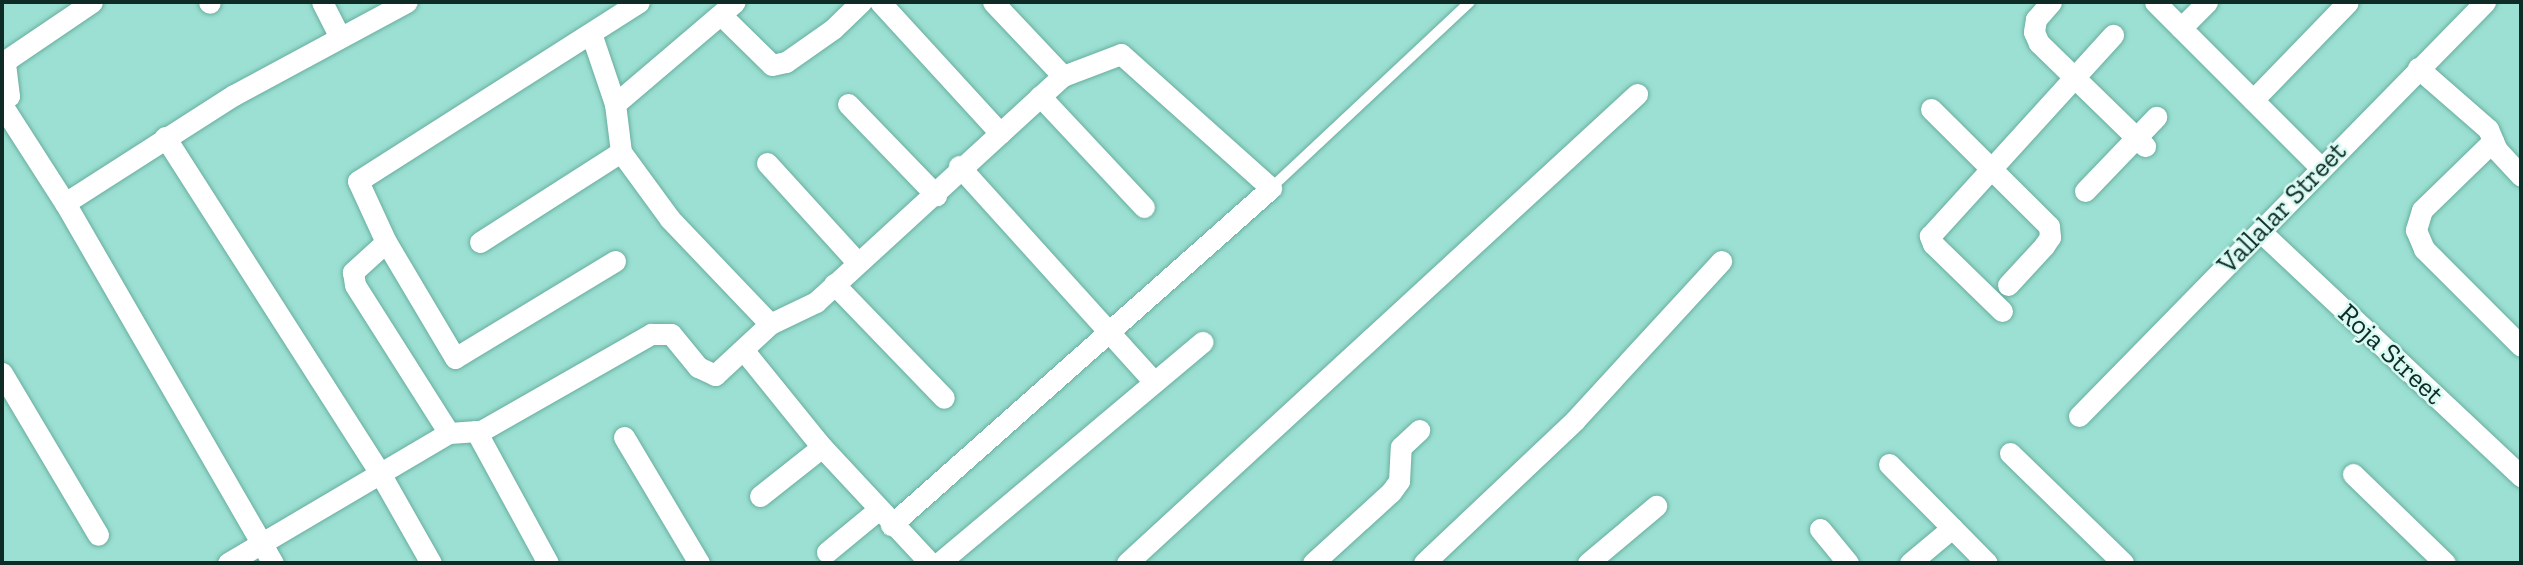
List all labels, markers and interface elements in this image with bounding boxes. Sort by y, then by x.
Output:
street label: Vallalar Street [2210,135,2354,281]
street label: Roja Street [2331,297,2451,411]

